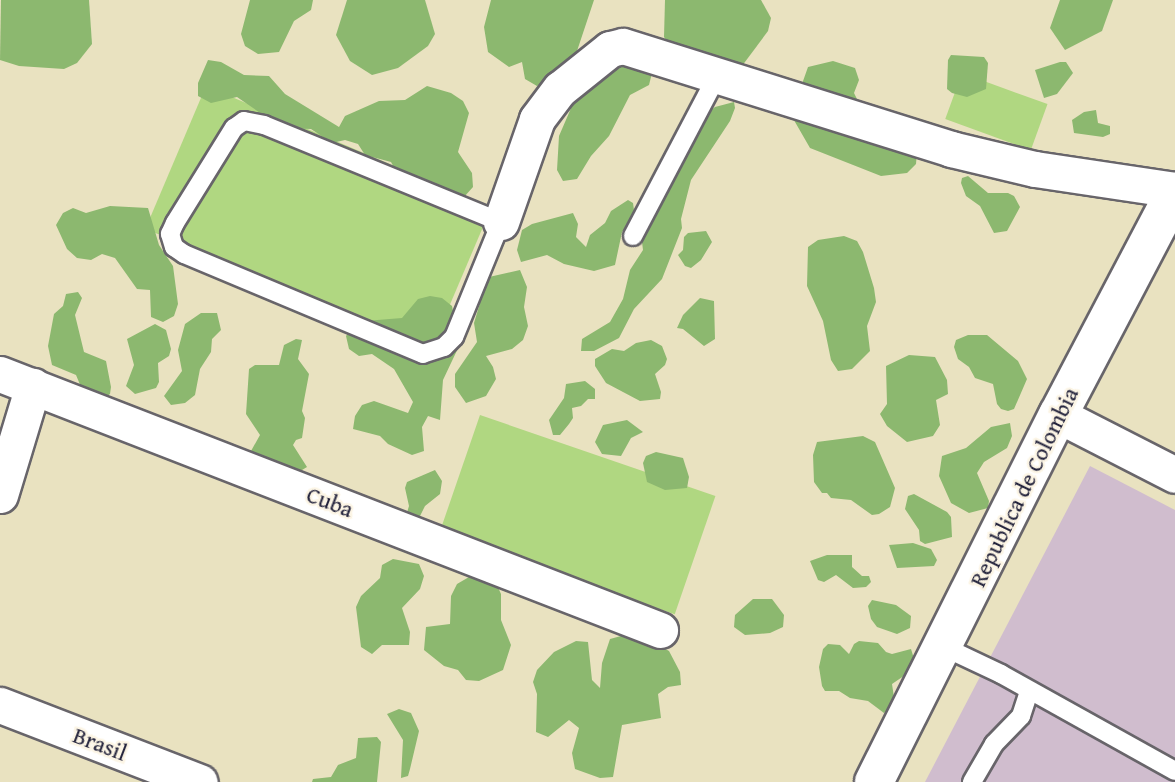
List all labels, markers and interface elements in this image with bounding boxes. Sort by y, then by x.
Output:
street label: Republica de Colombia [964,383,1084,591]
street label: Cuba [303,481,357,523]
street label: Brasil [69,721,131,767]

